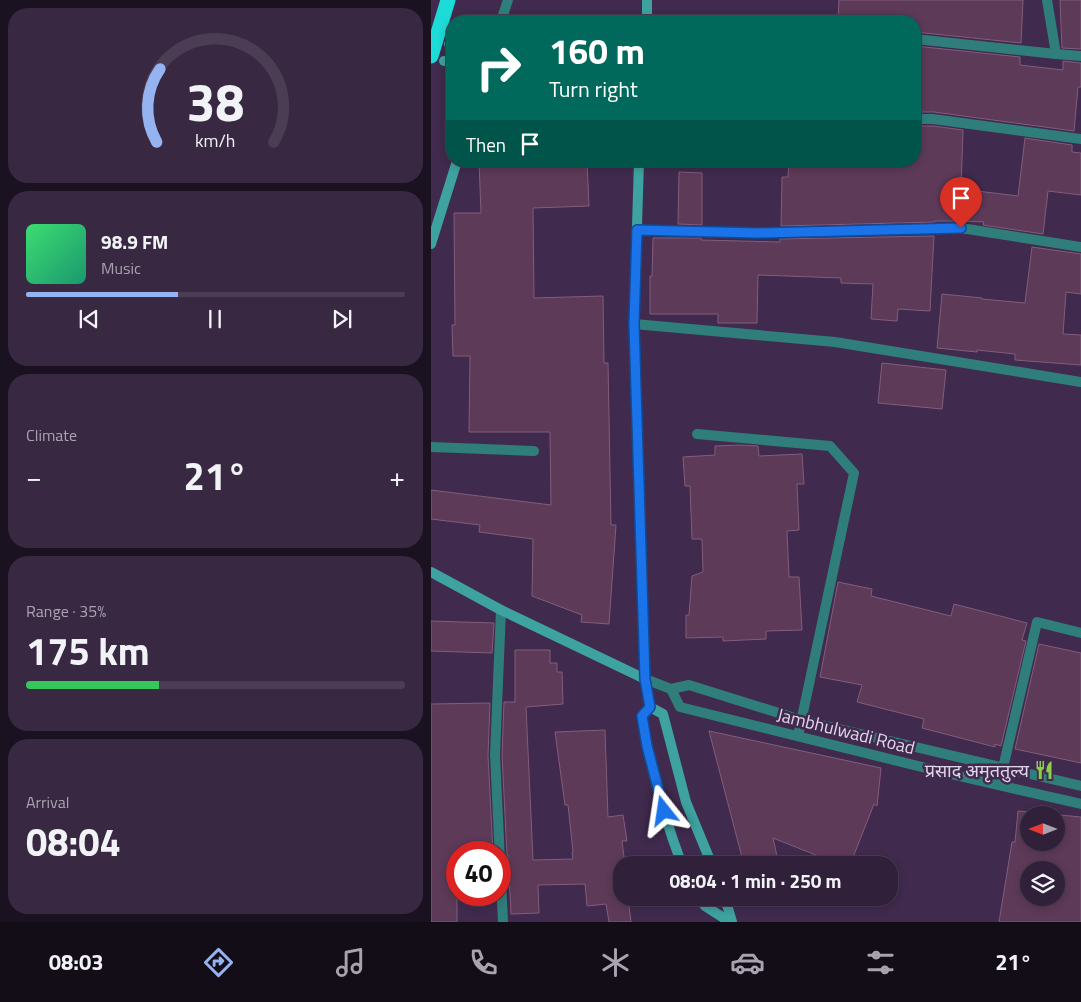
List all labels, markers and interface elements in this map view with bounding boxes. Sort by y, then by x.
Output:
text: 160 m [549,24,645,78]
icon: right [466,35,531,100]
text: 38 [186,62,245,141]
text: Turn right [549,72,638,106]
text: km/h [195,127,236,154]
text: Then [466,130,506,159]
icon: arrive [516,130,544,158]
pin [940,177,982,228]
icon: arrive [947,184,975,212]
text: 98.9 FM [101,227,168,256]
text: Music [101,256,141,280]
icon: previous [75,305,103,333]
icon: pause [201,305,229,333]
icon: next [328,305,356,333]
text: Climate [26,423,77,447]
text: 21° [184,447,247,505]
text: − [26,455,42,498]
text: + [389,455,405,498]
text: Range · 35% [26,599,106,623]
text: 175 km [26,622,150,680]
street label: Jambhulwadi Road [774,701,918,761]
place label: प्रसाद अमृततुल्य [925,757,1030,784]
restaurant icon: प्रसाद अमृततुल्य [1033,759,1055,781]
position arrow [637,784,689,836]
text: Arrival [26,790,69,814]
north arrow [1020,806,1065,851]
map controls [1020,806,1065,906]
text: 08:04 [26,813,121,871]
speed limit sign: 40 [446,841,511,906]
button: layers [1020,861,1065,906]
text: 08:04 · 1 min · 250 m [669,866,842,895]
text: 08:03 [49,945,104,979]
icon: directions [201,945,236,980]
icon: music [333,945,368,980]
icon: phone [466,945,501,980]
icon: climate [598,945,633,980]
icon: car [730,945,765,980]
icon: filters [863,945,898,980]
text: 21° [995,945,1032,979]

